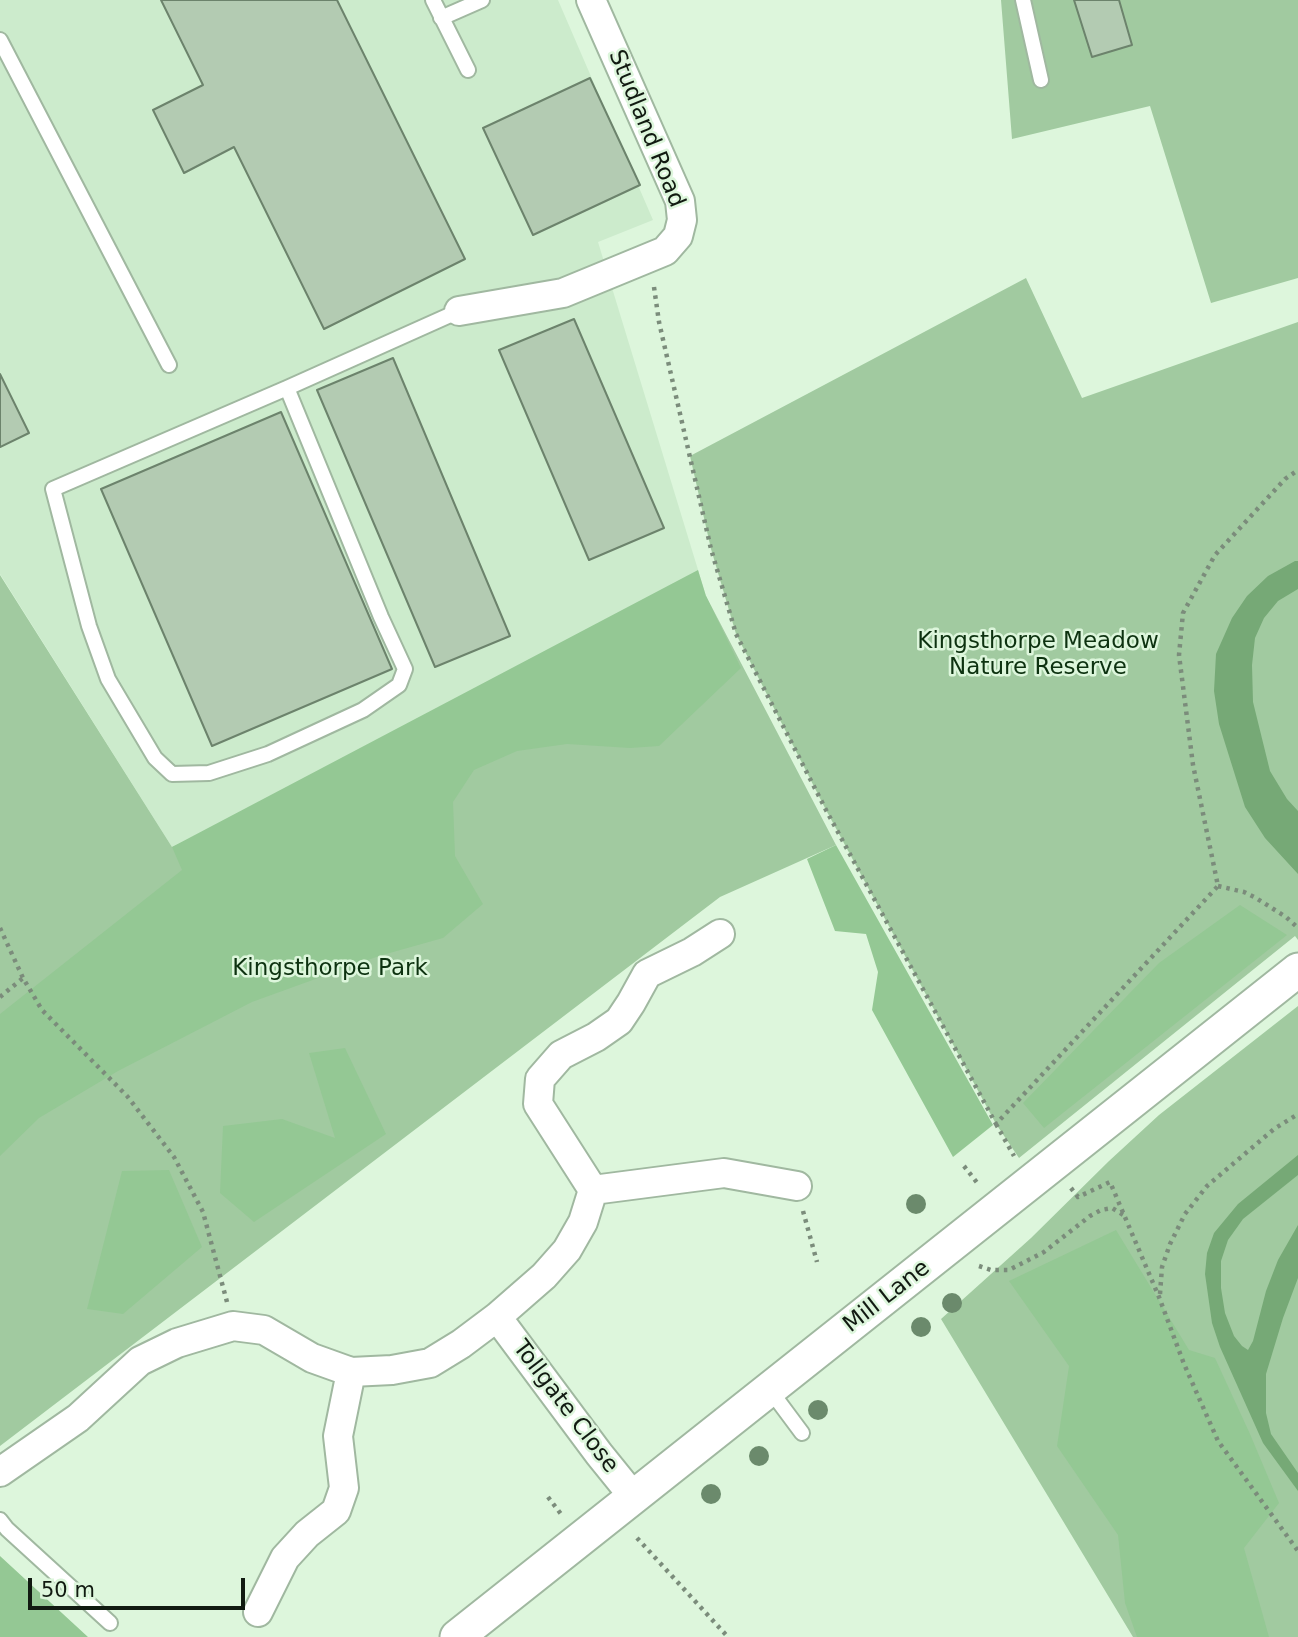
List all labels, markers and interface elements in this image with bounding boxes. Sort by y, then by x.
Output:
street label: Studland Road [602,46,690,212]
park label: Kingsthorpe Meadow Nature Reserve [917,628,1159,682]
park label: Kingsthorpe Park [232,955,428,983]
street label: Mill Lane [838,1255,936,1339]
street label: Tollgate Close [506,1335,624,1479]
scale bar [32,1564,248,1608]
text: 50 m [41,1578,95,1602]

